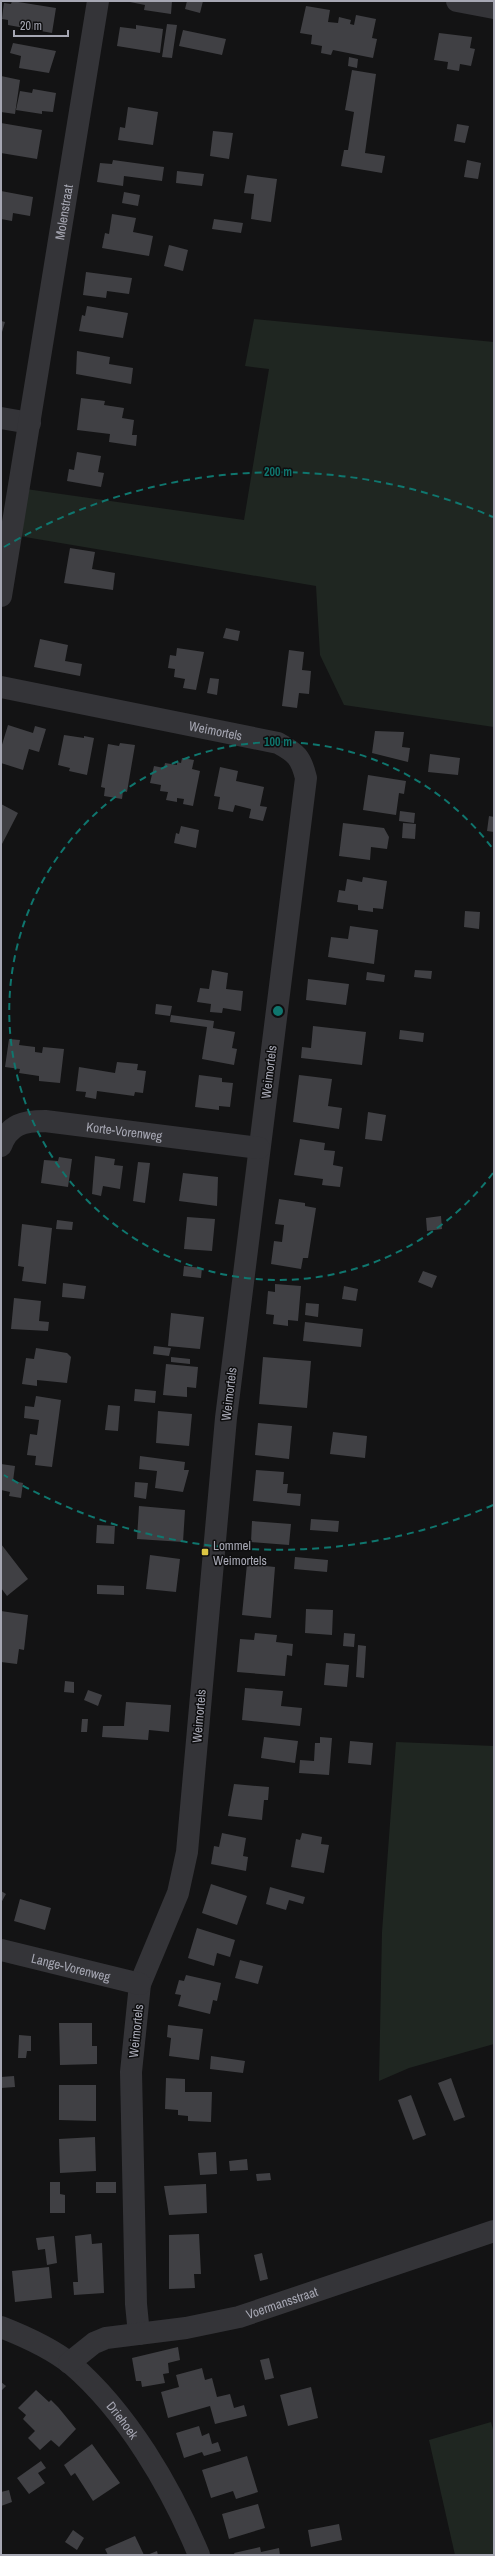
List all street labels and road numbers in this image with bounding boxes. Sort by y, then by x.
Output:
street label: Molenstraat [51,183,76,241]
street label: Weimortels [188,717,244,744]
street label: Weimortels [257,1044,281,1100]
street label: Korte-Vorenweg [85,1118,163,1144]
street label: Weimortels [217,1366,241,1422]
street label: Weimortels [188,1689,210,1743]
street label: Lange-Vorenweg [30,1949,112,1985]
street label: Weimortels [125,2003,147,2059]
street label: Voermansstraat [244,2283,320,2323]
street label: Driehoek [103,2398,143,2443]

